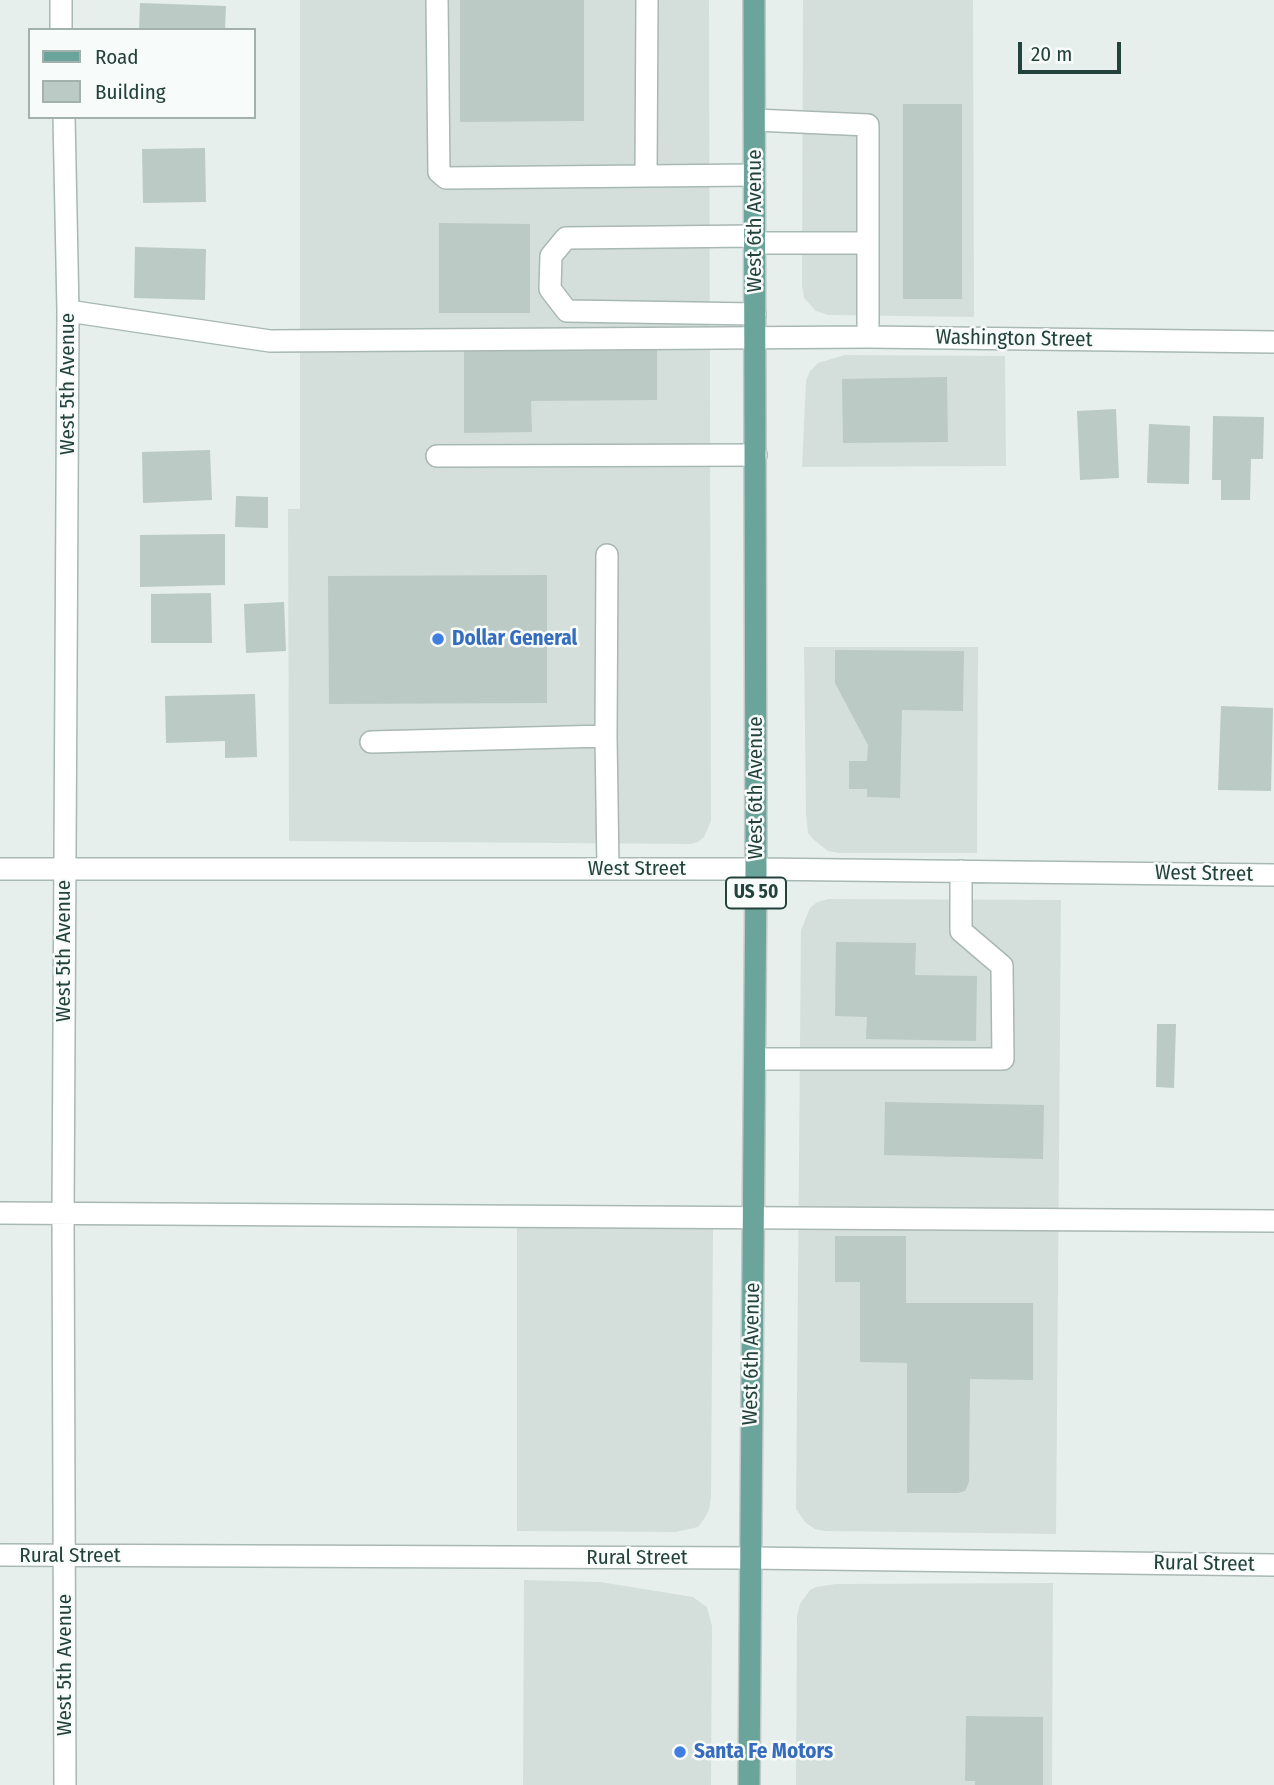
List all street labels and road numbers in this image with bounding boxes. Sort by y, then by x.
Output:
street label: West 6th Avenue [742,149,768,293]
street label: West 5th Avenue [55,313,81,455]
street label: Washington Street [935,325,1093,353]
street label: West 6th Avenue [743,716,769,860]
street label: West Street [588,856,686,882]
street label: West Street [1155,861,1253,887]
road number: US 50 [726,878,786,908]
street label: West 5th Avenue [51,880,77,1022]
street label: West 6th Avenue [738,1282,766,1426]
street label: Rural Street [19,1543,121,1569]
street label: Rural Street [586,1545,688,1571]
street label: Rural Street [1153,1551,1255,1577]
street label: West 5th Avenue [52,1594,78,1736]

